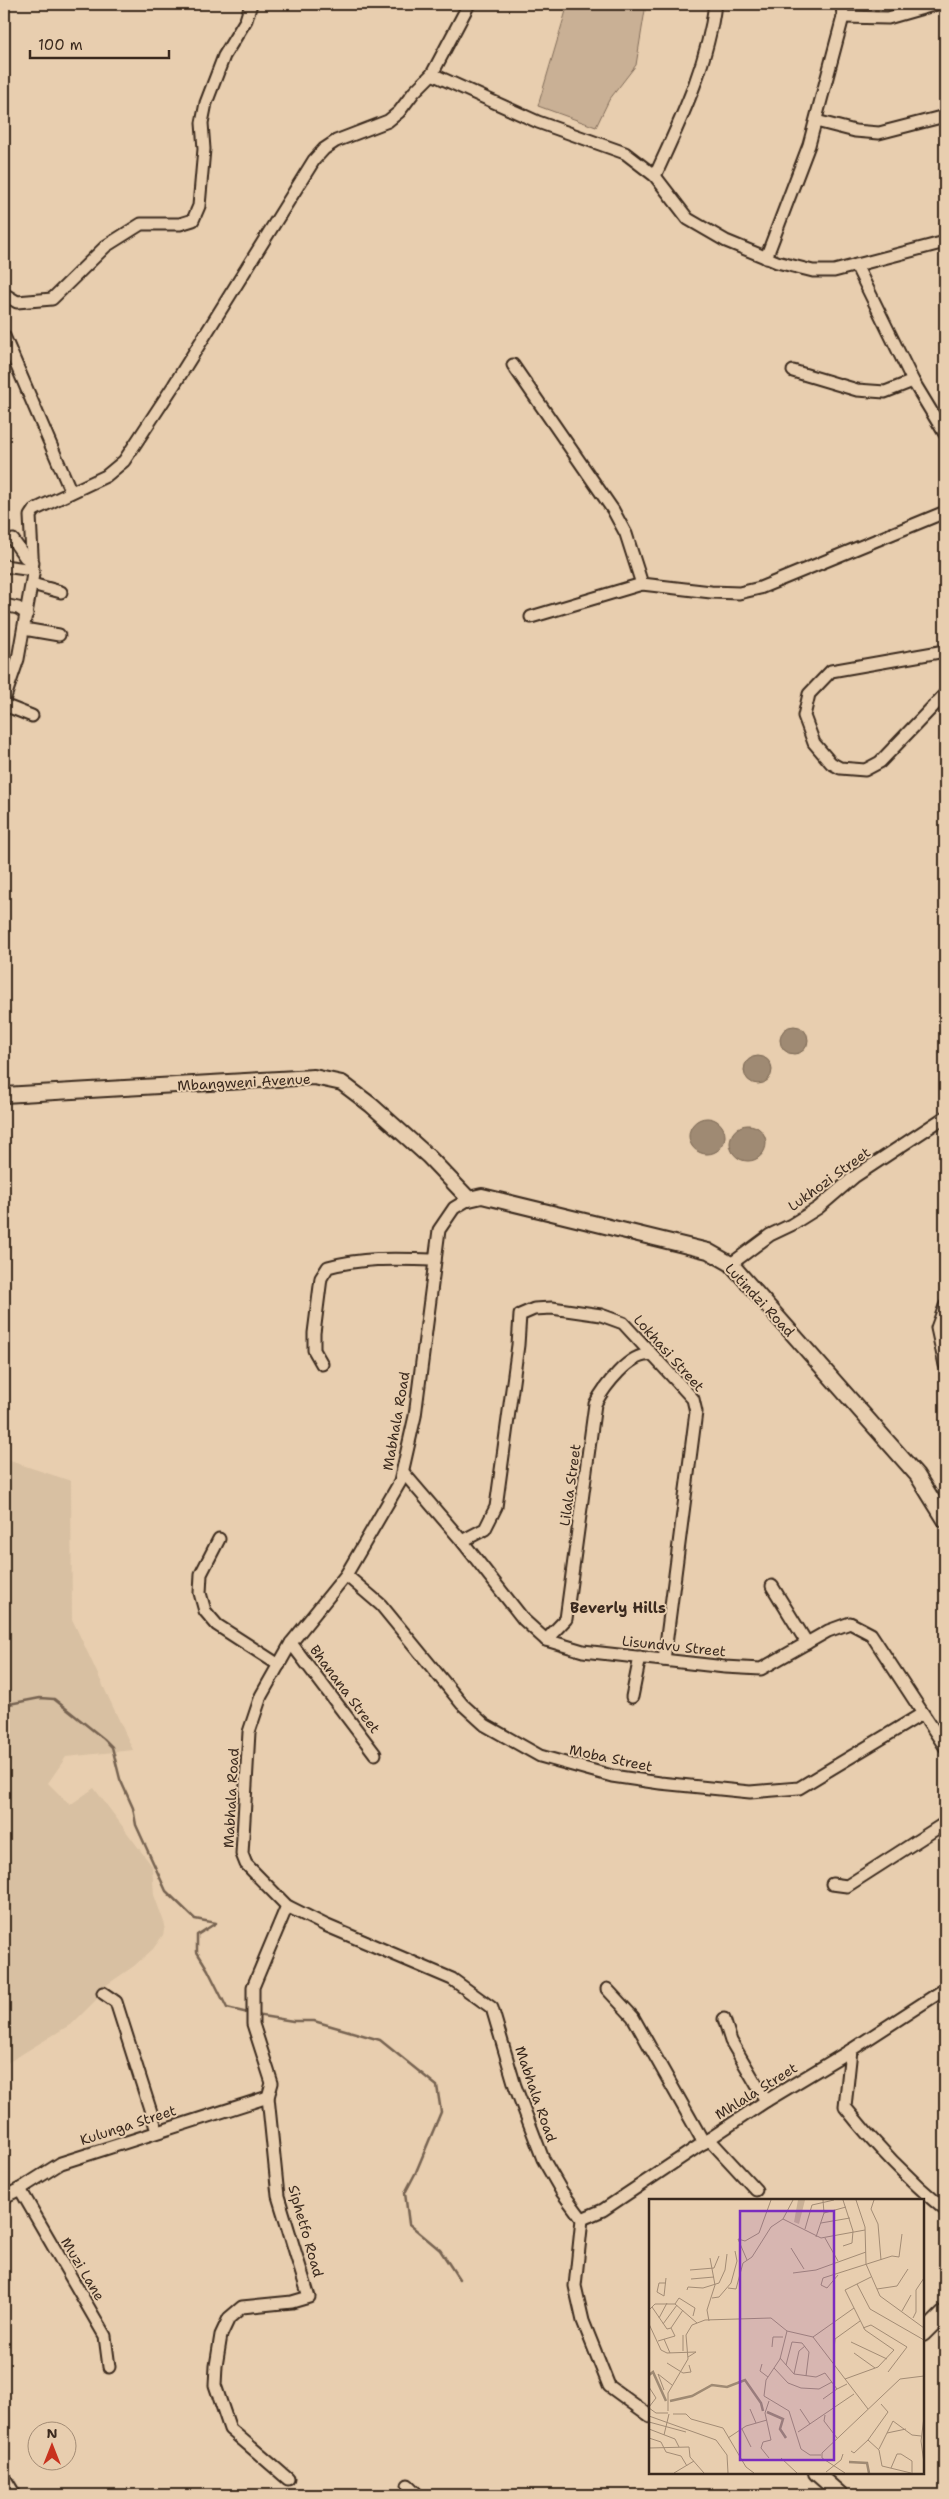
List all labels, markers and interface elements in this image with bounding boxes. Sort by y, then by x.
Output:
scale bar [30,28,169,60]
text: 100 m [38,35,83,55]
street label: Mbangweni Avenue [177,1070,311,1094]
street label: Lukhozi Street [784,1143,874,1215]
street label: Lutindzi Road [721,1260,799,1341]
street label: Lokhasi Street [630,1311,708,1395]
street label: Mabhala Road [378,1370,414,1472]
street label: Lilala Street [555,1443,585,1527]
district label: Beverly Hills [570,1598,666,1618]
street label: Lisundvu Street [621,1632,727,1660]
street label: Bhanana Street [306,1641,384,1737]
street label: Moba Street [568,1740,654,1776]
street label: Mabhala Road [219,1747,243,1849]
street label: Mabhala Road [511,2044,561,2144]
street label: Mhlala Street [712,2059,800,2123]
street label: Kulunga Street [78,2101,178,2149]
street label: Siphetfo Road [284,2183,328,2279]
inset map [649,2199,924,2474]
street label: Muzi Lane [57,2234,109,2304]
north arrow [28,2422,78,2472]
text: N [46,2424,58,2442]

